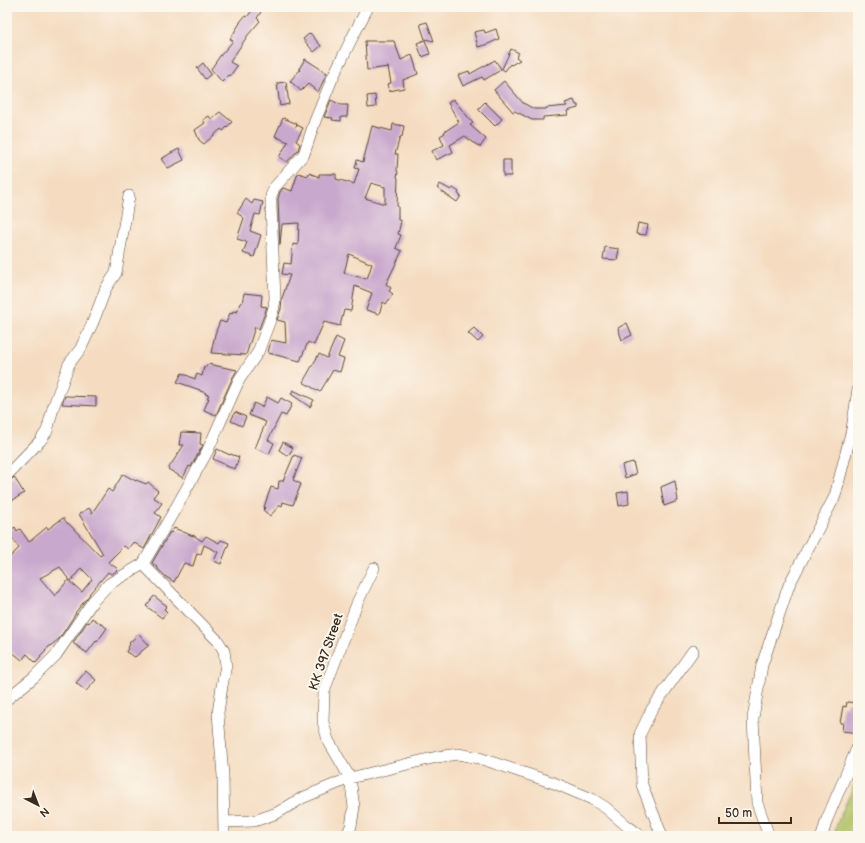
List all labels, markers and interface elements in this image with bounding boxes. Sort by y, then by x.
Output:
street label: KK 397 Street [305,611,347,693]
north arrow [18,785,58,825]
scale bar [719,799,791,825]
text: N [37,804,52,820]
text: 50 m [725,806,752,821]

